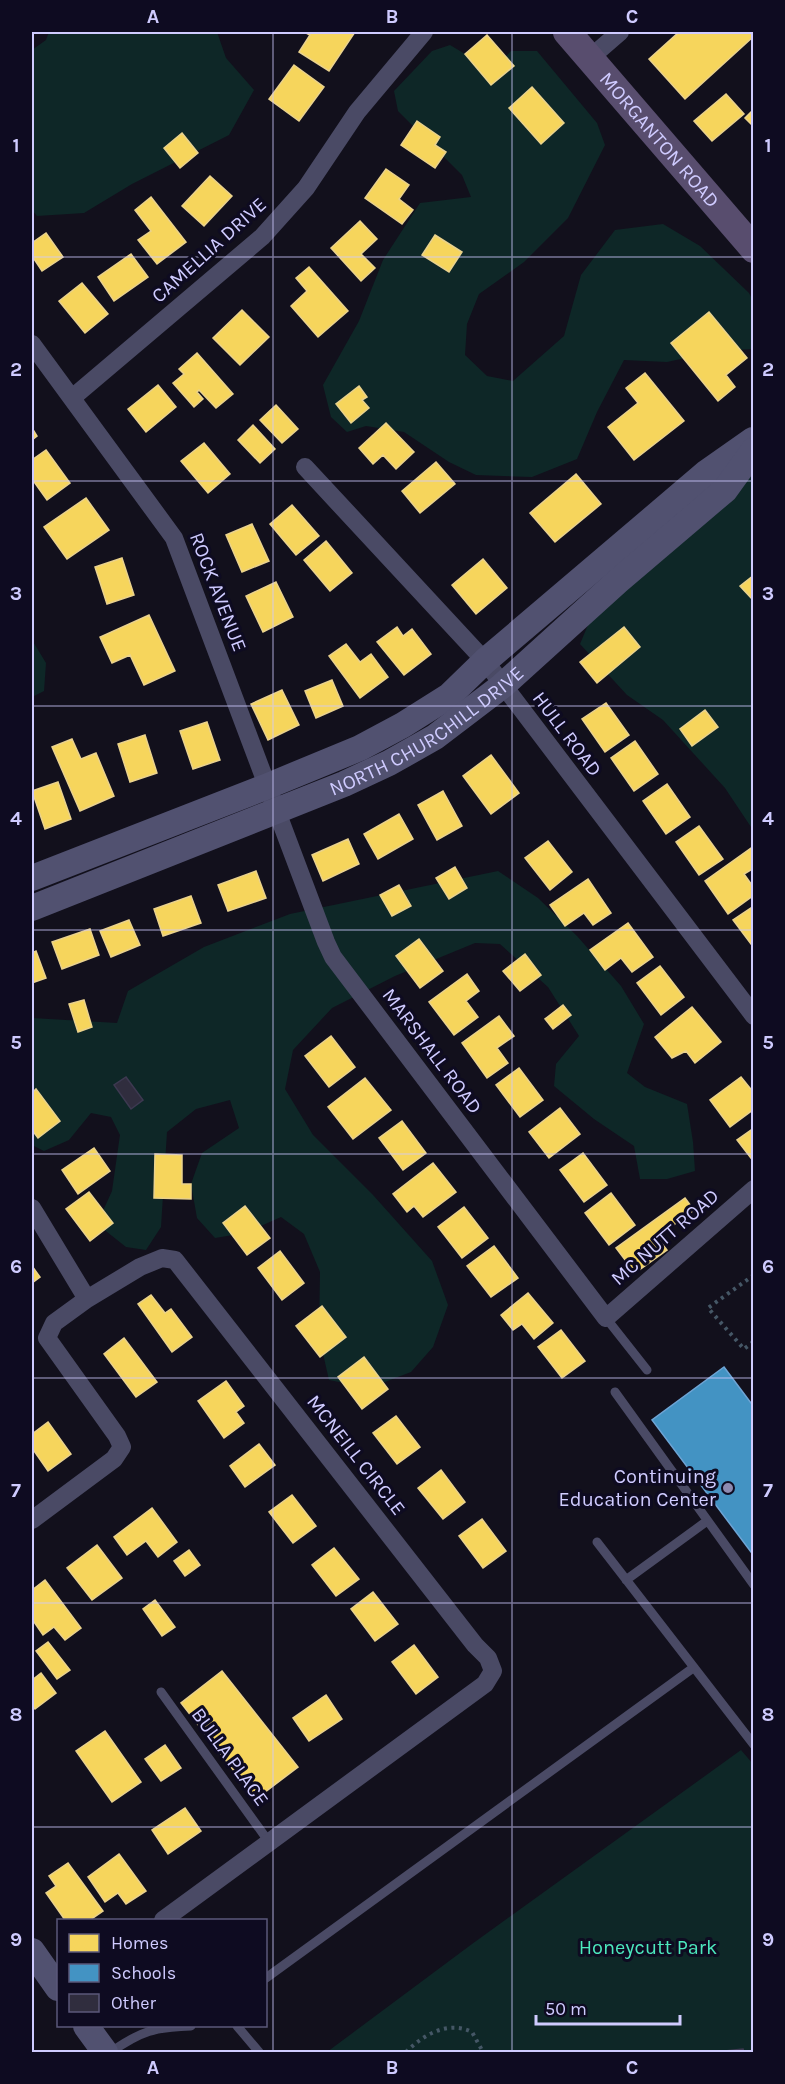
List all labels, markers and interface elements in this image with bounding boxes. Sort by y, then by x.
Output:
text: A [147,5,160,28]
text: B [386,5,398,28]
text: C [626,5,638,28]
street label: MORGANTON ROAD [595,67,724,212]
text: 1 [12,134,20,157]
text: 1 [764,134,772,157]
street label: CAMELLIA DRIVE [147,193,271,307]
text: 2 [10,358,22,381]
text: 2 [762,358,774,381]
street label: ROCK AVENUE [185,529,251,655]
text: 3 [10,582,22,605]
text: 3 [762,582,774,605]
street label: NORTH CHURCHILL DRIVE [326,661,528,800]
street label: HULL ROAD [528,687,606,781]
text: 4 [10,807,22,830]
text: 4 [762,807,774,830]
street label: MARSHALL ROAD [377,984,487,1118]
text: 5 [10,1031,22,1054]
text: 5 [762,1031,774,1054]
street label: MC NUTT ROAD [606,1184,724,1290]
text: 6 [10,1255,22,1278]
text: 6 [762,1255,774,1278]
street label: MCNEILL CIRCLE [302,1390,410,1520]
place label: Continuing Education Center [559,1465,717,1511]
text: 7 [11,1479,21,1502]
text: 7 [763,1479,773,1502]
marker: Continuing Education Center [721,1481,735,1495]
text: 8 [10,1703,22,1726]
street label: BULLA PLACE [187,1703,273,1811]
text: 8 [762,1703,774,1726]
legend [57,1919,267,2027]
text: 9 [10,1928,22,1951]
text: 9 [762,1928,774,1951]
text: Homes [111,1932,168,1954]
park label: Honeycutt Park [579,1936,717,1959]
text: Schools [111,1962,176,1984]
scale bar [536,1988,680,2026]
text: Other [111,1992,156,2014]
text: 50 m [545,1998,587,2020]
text: A [147,2056,160,2079]
text: B [386,2056,398,2079]
text: C [626,2056,638,2079]

